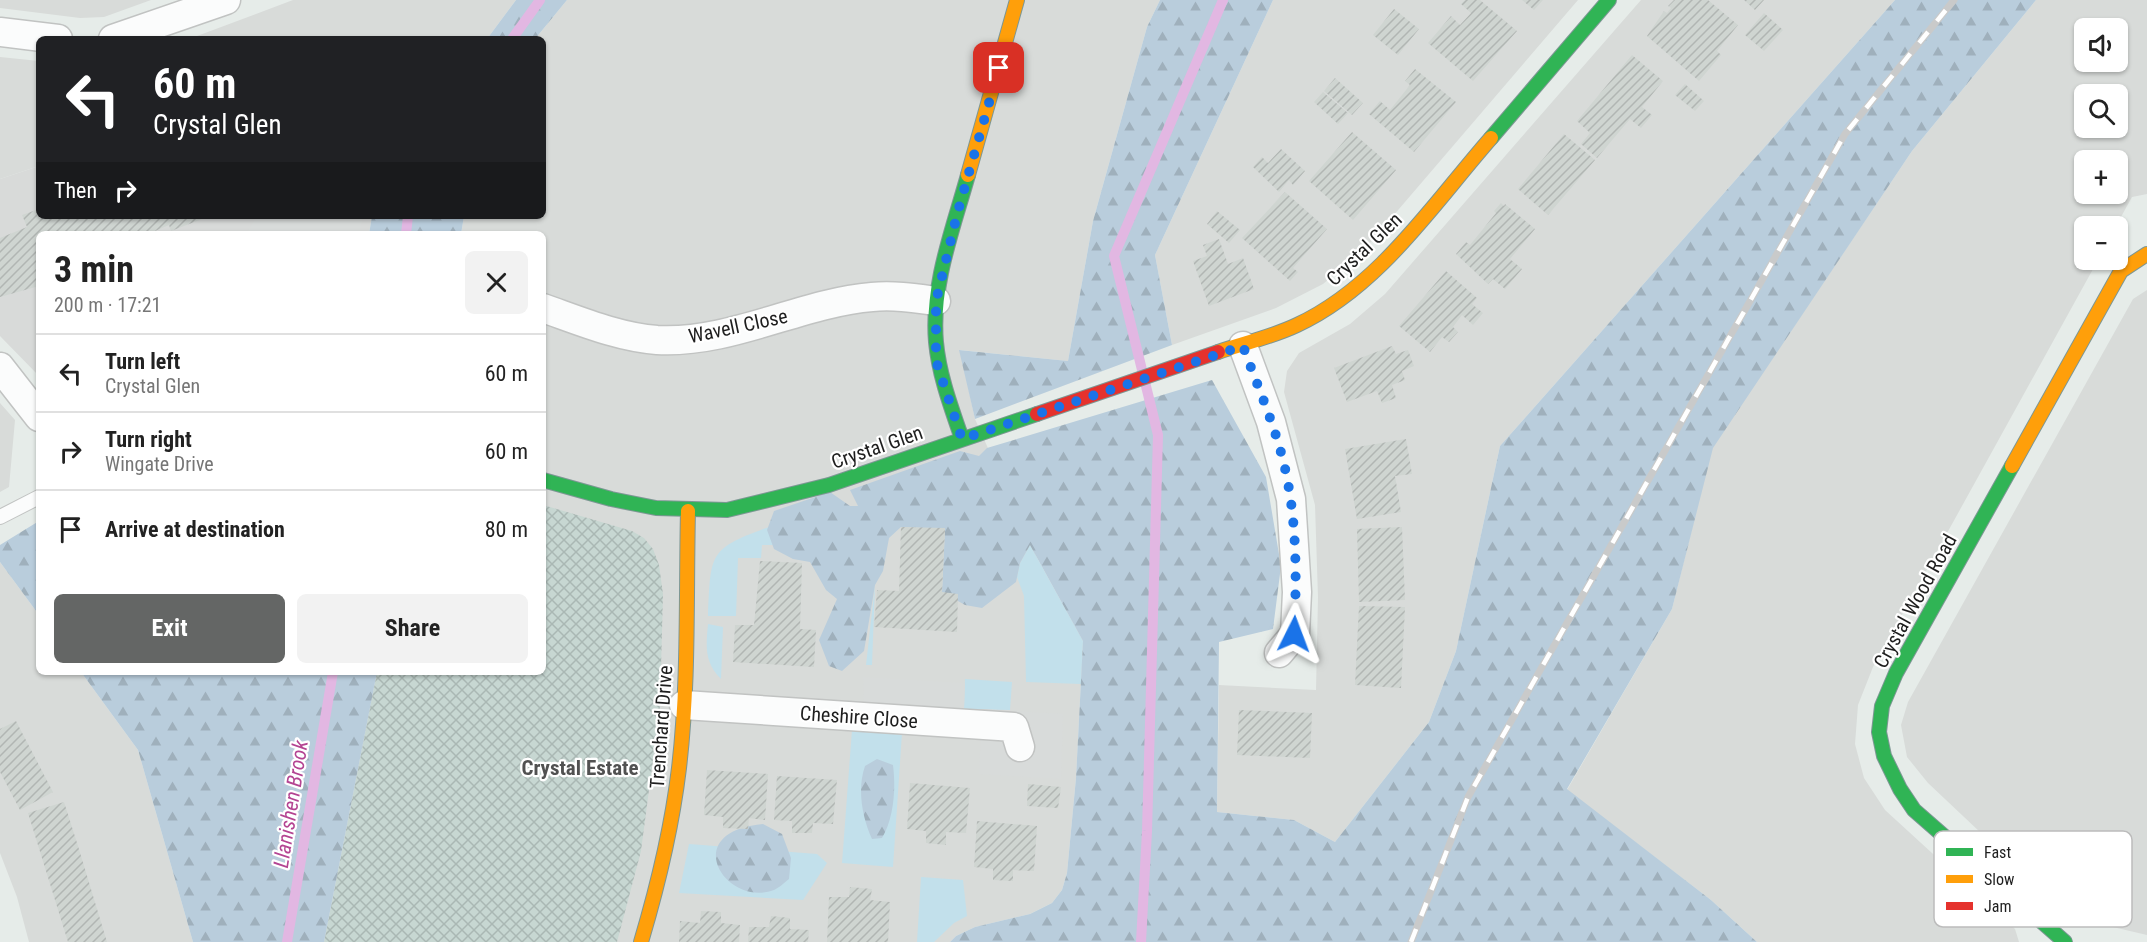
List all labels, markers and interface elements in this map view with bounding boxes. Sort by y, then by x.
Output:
map controls [2074,18,2128,270]
button: sound [2074,18,2128,72]
pin [973,42,1024,93]
icon: arrive [982,51,1015,84]
text: 60 m [153,59,236,108]
icon: left [54,60,132,138]
button: search [2074,84,2128,138]
text: Crystal Glen [153,109,282,141]
button: + [2074,150,2128,204]
icon: right [109,174,142,207]
text: Then [54,178,97,203]
street label: Crystal Glen [1321,207,1407,291]
button: − [2074,216,2128,270]
text: 3 min [54,249,134,291]
button: close [465,251,528,314]
text: 200 m · 17:21 [54,293,161,317]
street label: Wavell Close [686,304,790,348]
text: Turn left [105,349,180,374]
icon: left [54,357,87,390]
text: 60 m [485,361,528,386]
text: Crystal Glen [105,374,200,398]
street label: Crystal Glen [828,420,926,474]
text: Turn right [105,427,192,452]
icon: right [54,435,87,468]
text: 60 m [485,439,528,464]
text: Wingate Drive [105,452,214,476]
icon: arrive [54,513,87,546]
text: Arrive at destination [105,517,285,542]
text: 80 m [485,517,528,542]
street label: Crystal Wood Road [1868,530,1962,672]
button: Exit [54,594,285,663]
button: Share [297,594,528,663]
position arrow [1262,602,1326,666]
street label: Trenchard Drive [645,665,677,789]
street label: Cheshire Close [799,701,919,733]
water label: Llanishen Brook [269,738,313,869]
district label: Crystal Estate [521,756,639,780]
legend [1934,831,2132,927]
text: Fast [1984,843,2011,862]
text: Slow [1984,870,2014,889]
text: Jam [1984,897,2011,916]

